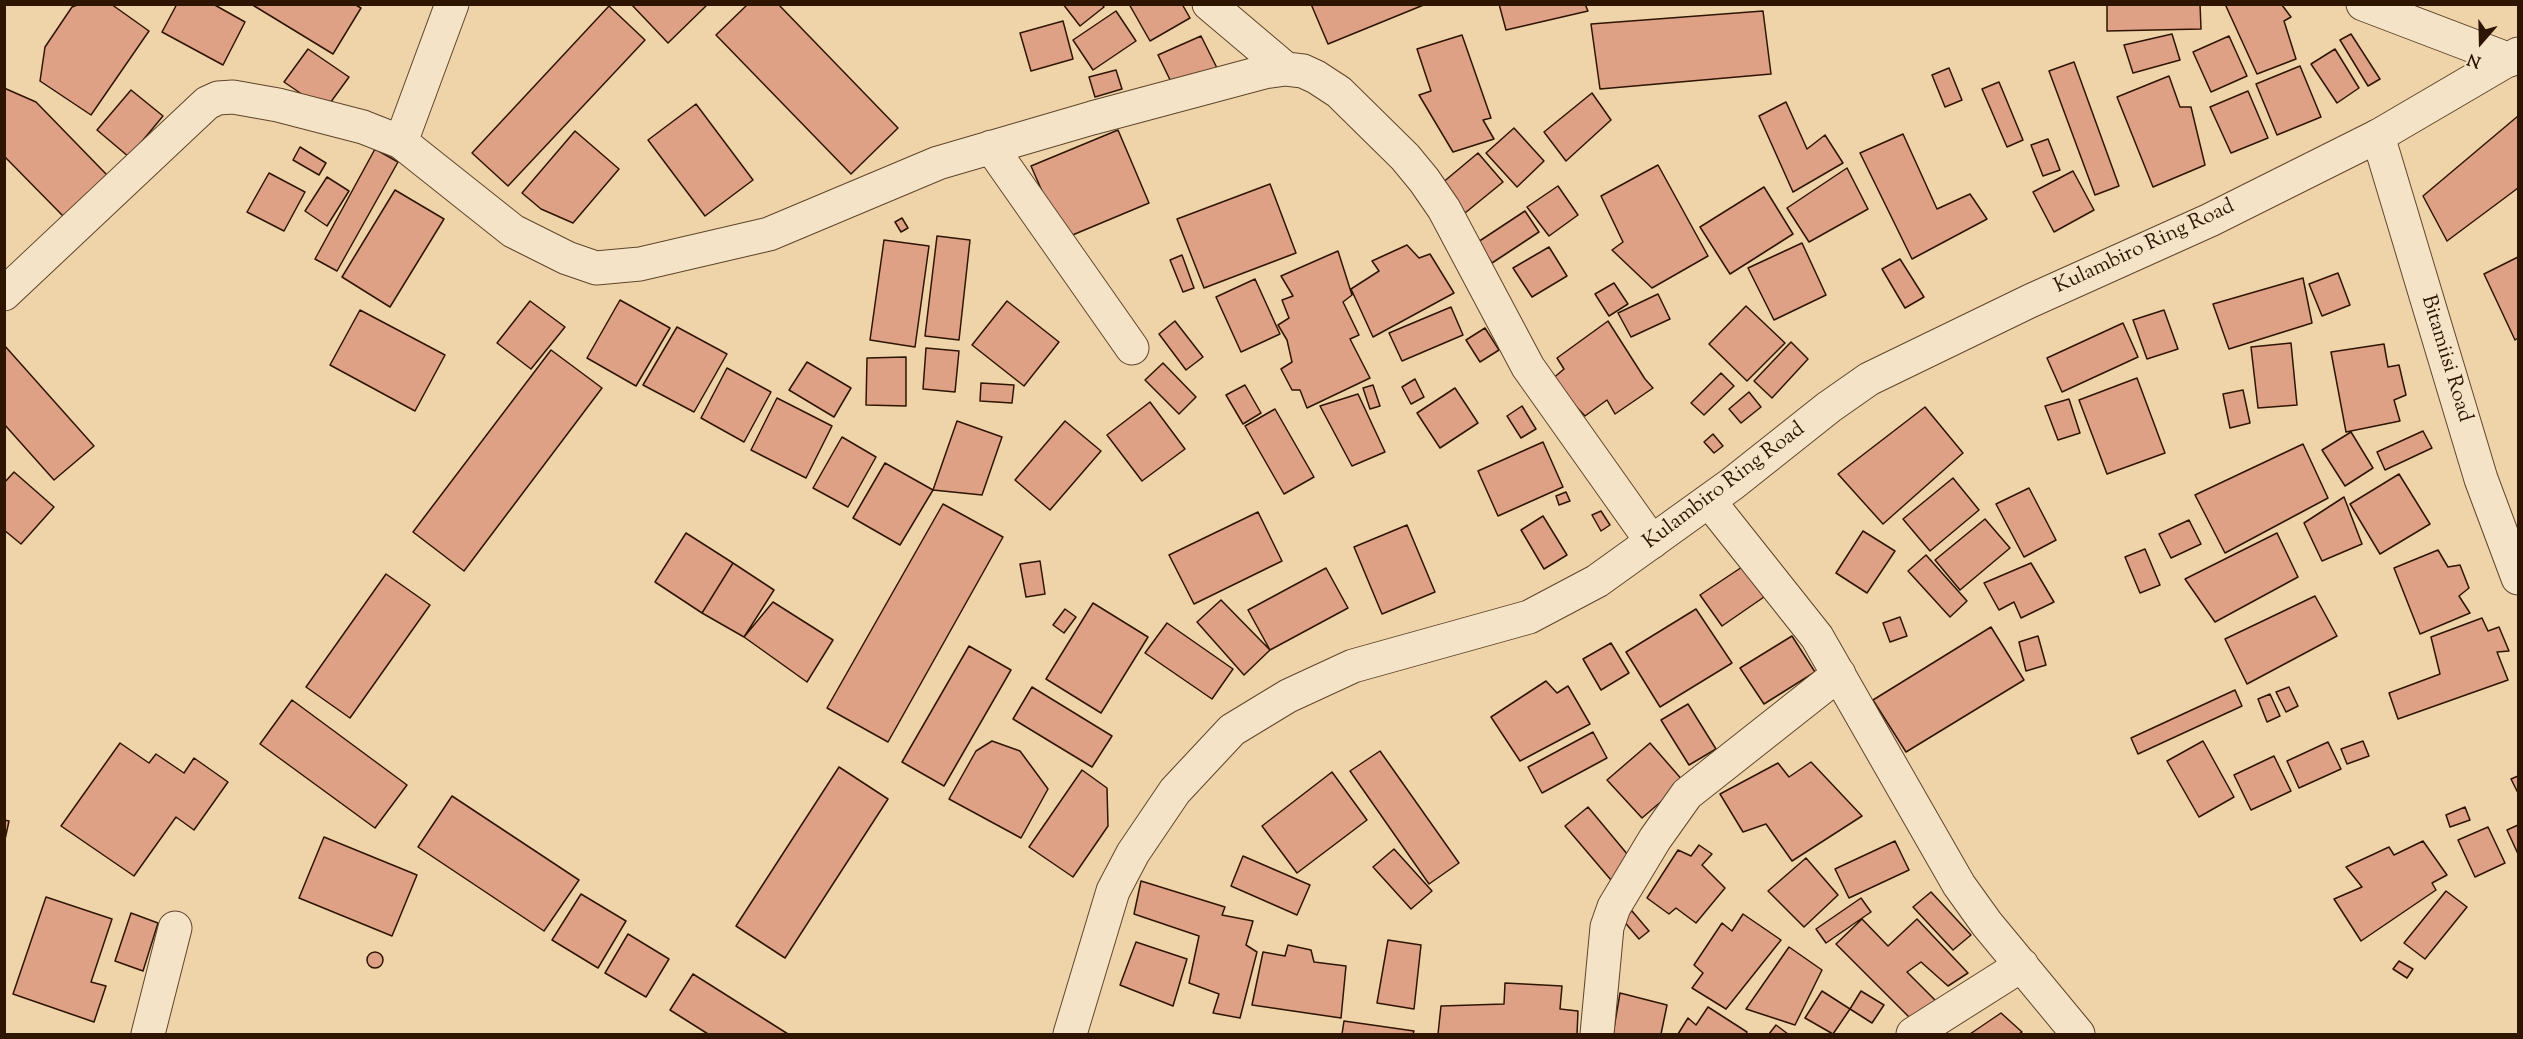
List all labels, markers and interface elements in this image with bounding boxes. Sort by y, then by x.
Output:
north arrow [2451,12,2511,72]
text: N [2465,46,2485,72]
street label: Kulambiro Ring Road [2051,195,2239,301]
street label: Bitamiisi Road [2414,293,2476,425]
street label: Kulambiro Ring Road [1639,418,1811,556]

